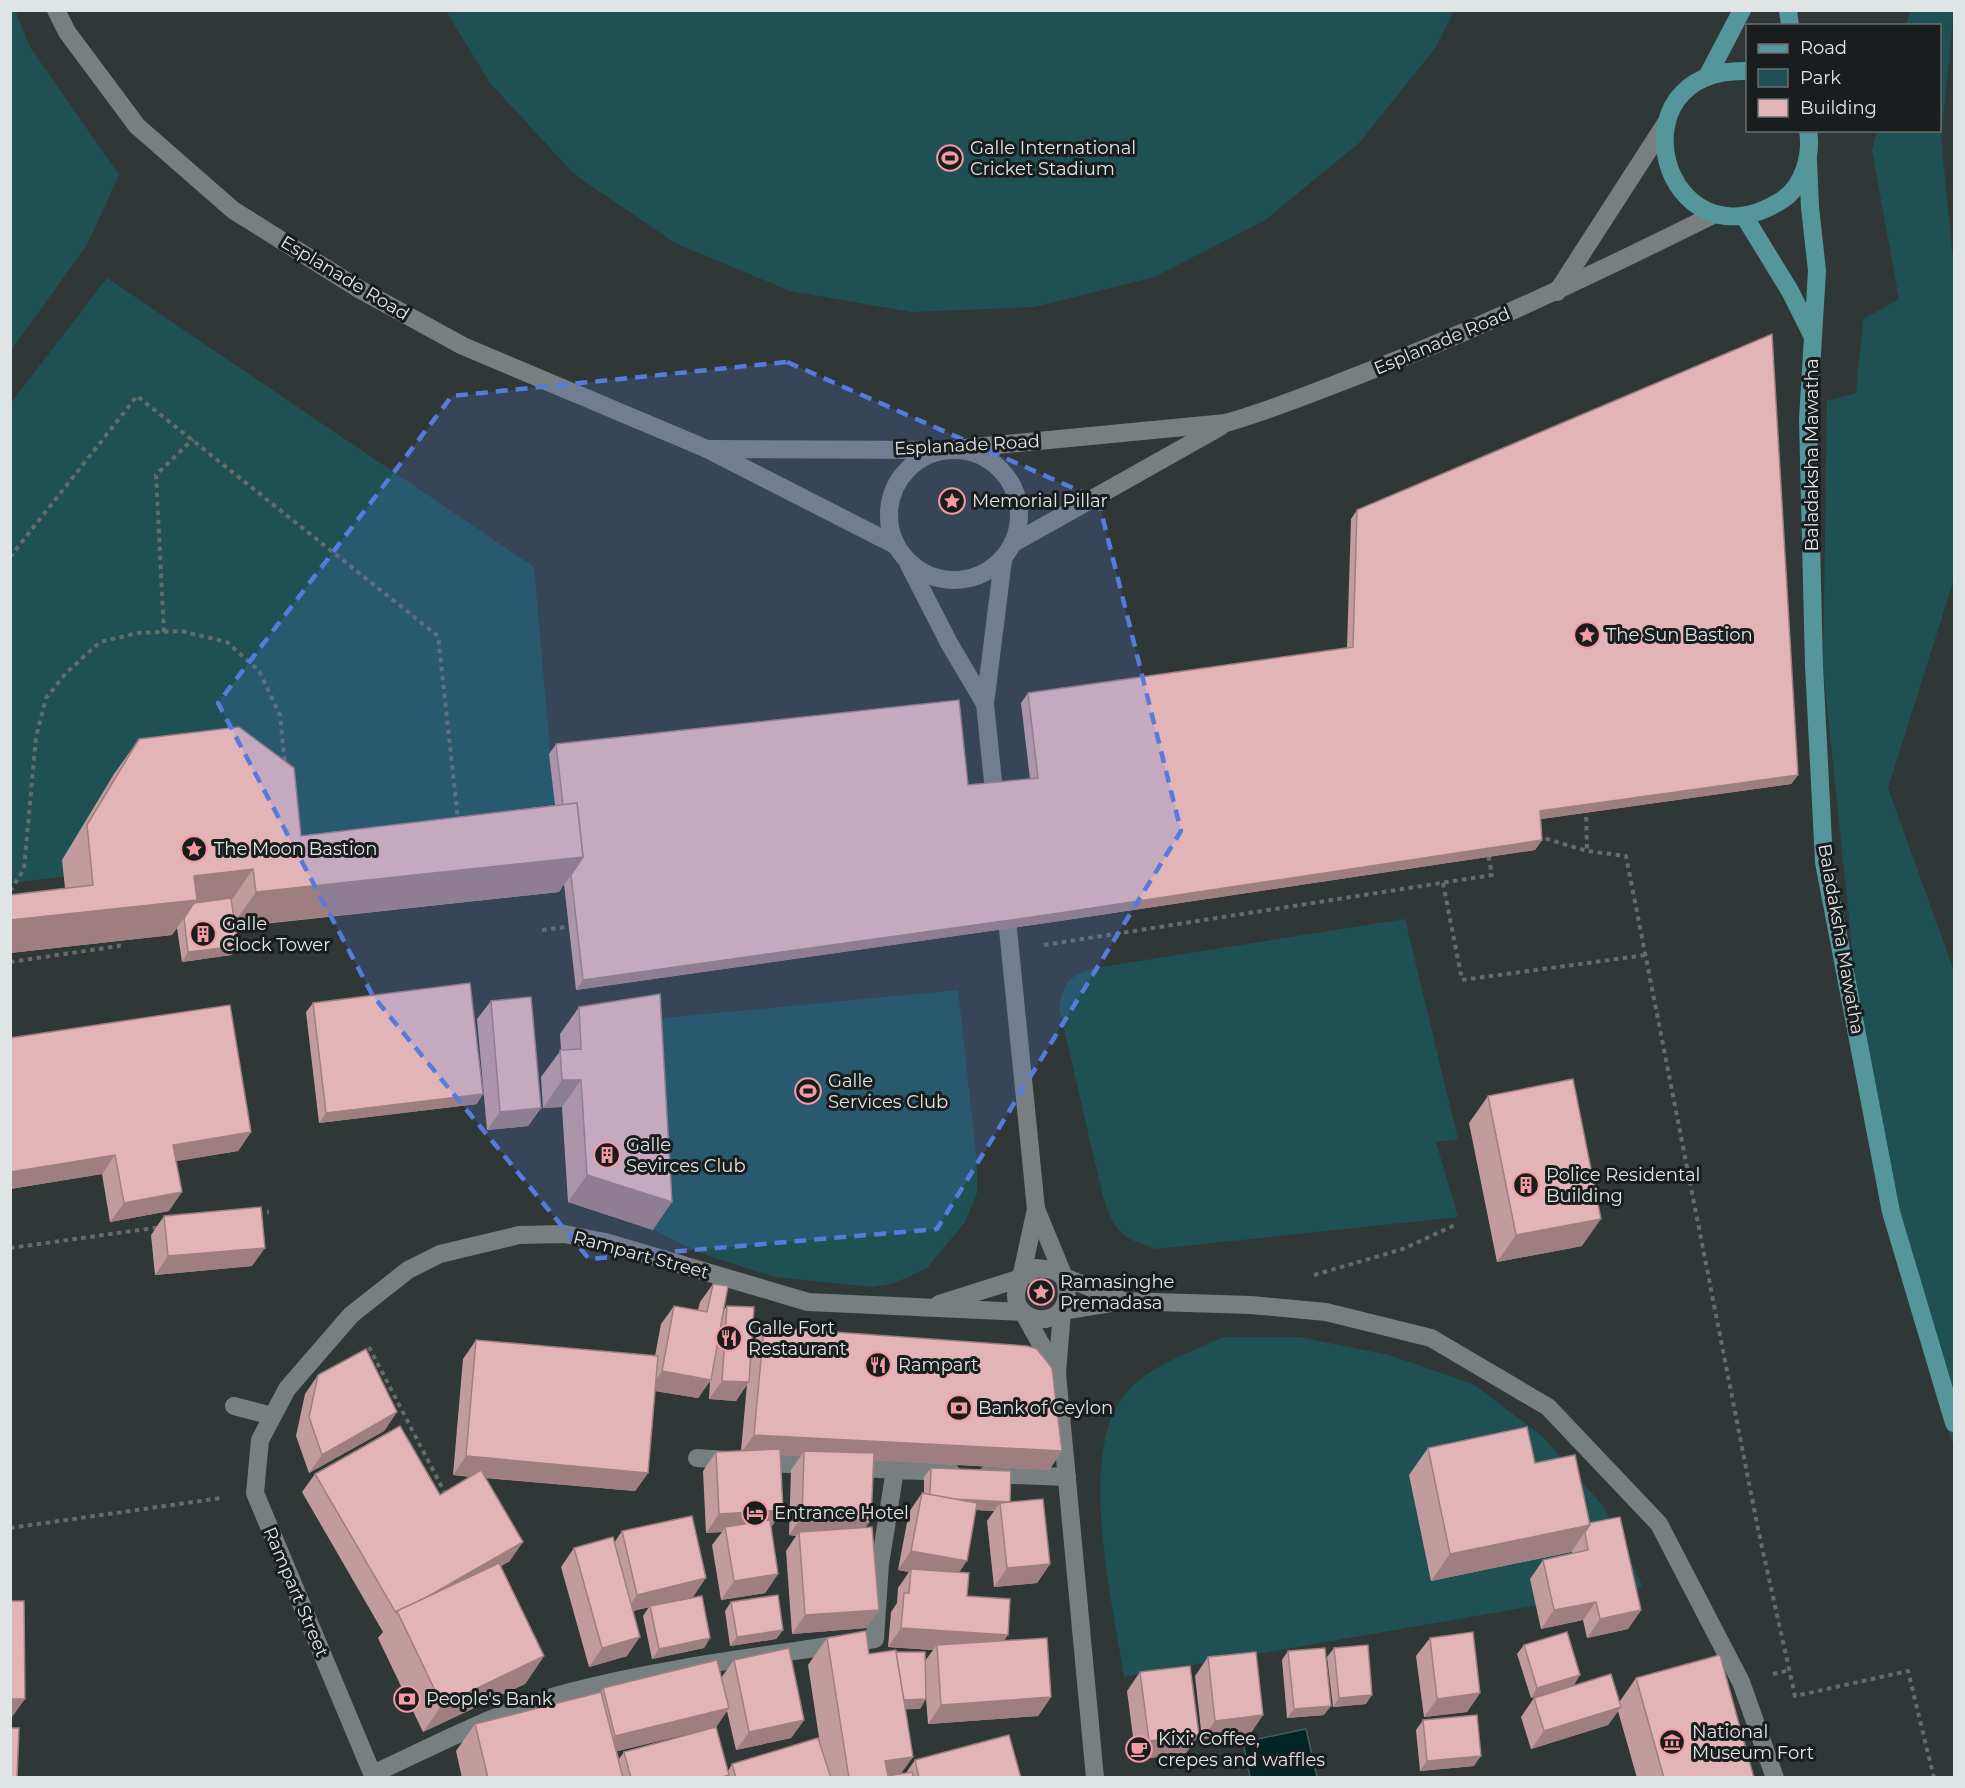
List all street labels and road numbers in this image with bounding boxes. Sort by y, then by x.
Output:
street label: Esplanade Road [277,231,413,325]
street label: Esplanade Road [1371,302,1513,380]
street label: Baladaksha Mawatha [1801,358,1823,552]
street label: Esplanade Road [894,430,1040,460]
street label: Baladaksha Mawatha [1813,842,1869,1036]
street label: Rampart Street [571,1226,711,1284]
street label: Rampart Street [259,1524,333,1660]

